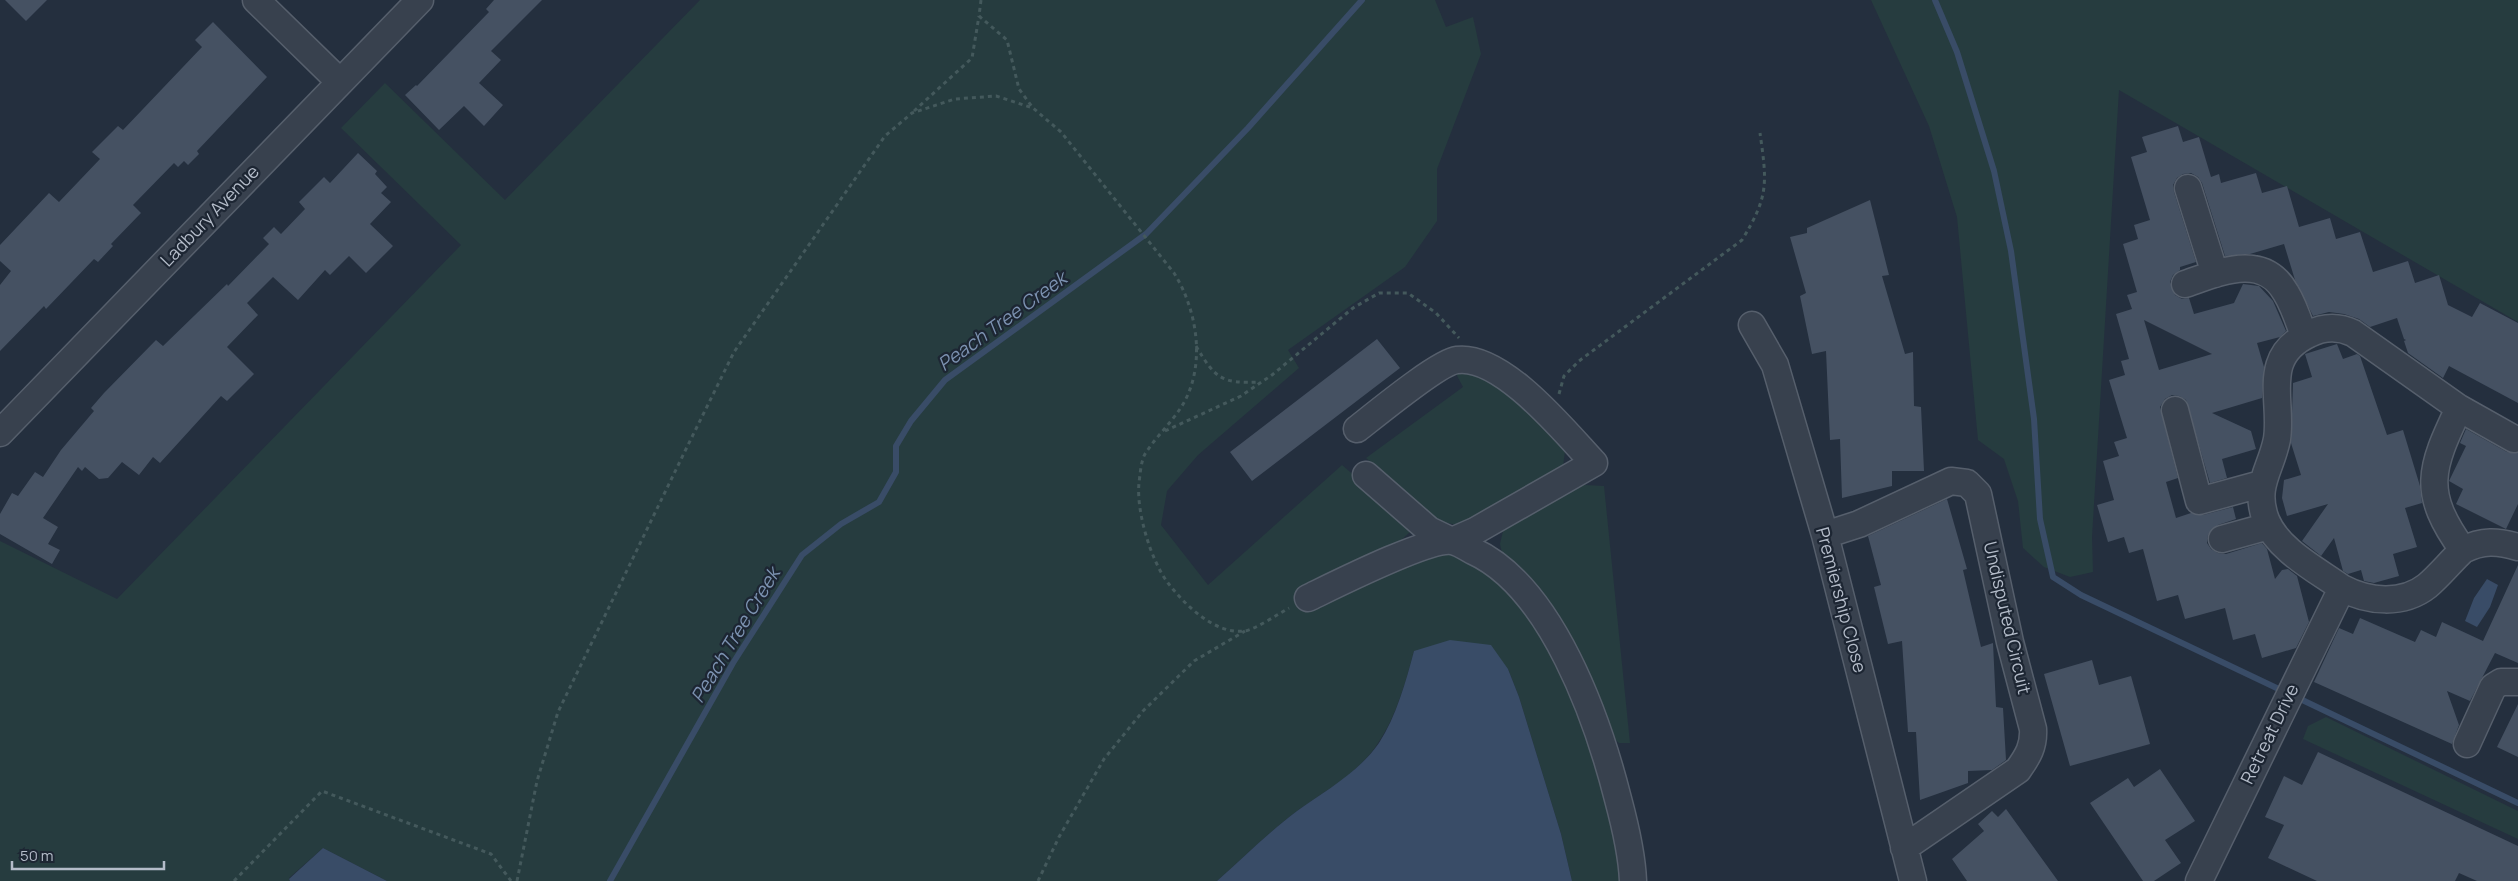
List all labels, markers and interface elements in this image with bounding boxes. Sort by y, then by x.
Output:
street label: Ladbury Avenue [155,159,264,271]
water label: Peach Tree Creek [932,264,1074,377]
street label: Premiership Close [1811,524,1873,675]
street label: Undisputed Circuit [1979,539,2037,696]
water label: Peach Tree Creek [684,560,787,707]
street label: Retreat Drive [2235,679,2304,788]
scale bar [12,838,165,870]
text: 50 m [20,845,54,866]

